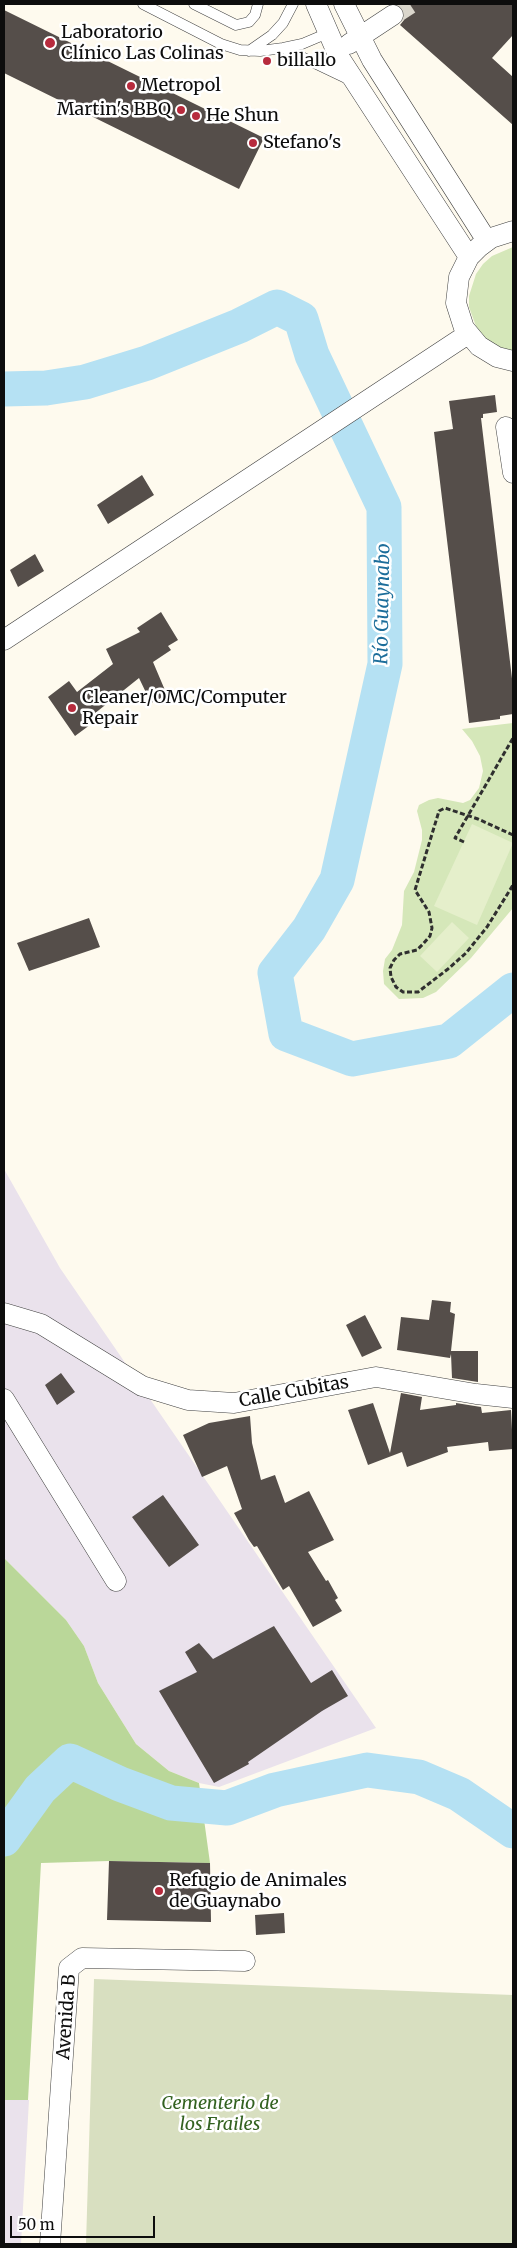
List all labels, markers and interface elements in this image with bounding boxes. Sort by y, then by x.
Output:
place label: Laboratorio Clínico Las Colinas [61,22,224,64]
marker: Laboratorio Clínico Las Colinas [43,36,57,50]
place label: billallo [277,50,336,72]
marker: billallo [261,55,273,67]
place label: Metropol [141,75,221,97]
marker: Metropol [125,80,137,92]
place label: Martin's BBQ [57,99,171,121]
marker: Martin's BBQ [175,104,187,116]
place label: He Shun [206,105,279,127]
marker: He Shun [190,110,202,122]
place label: Stefano's [263,132,341,154]
marker: Stefano's [247,137,259,149]
water label: Río Guaynabo [371,543,395,665]
place label: Cleaner/OMC/Computer Repair [82,687,287,730]
marker: Cleaner/OMC/Computer Repair [66,702,78,714]
street label: Calle Cubitas [237,1372,351,1412]
place label: Refugio de Animales de Guaynabo [169,1870,347,1912]
marker: Refugio de Animales de Guaynabo [153,1885,165,1897]
street label: Avenida B [53,1974,81,2060]
park label: Cementerio de los Frailes [161,2093,279,2136]
scale bar [12,2206,158,2238]
text: 50 m [18,2215,55,2234]

